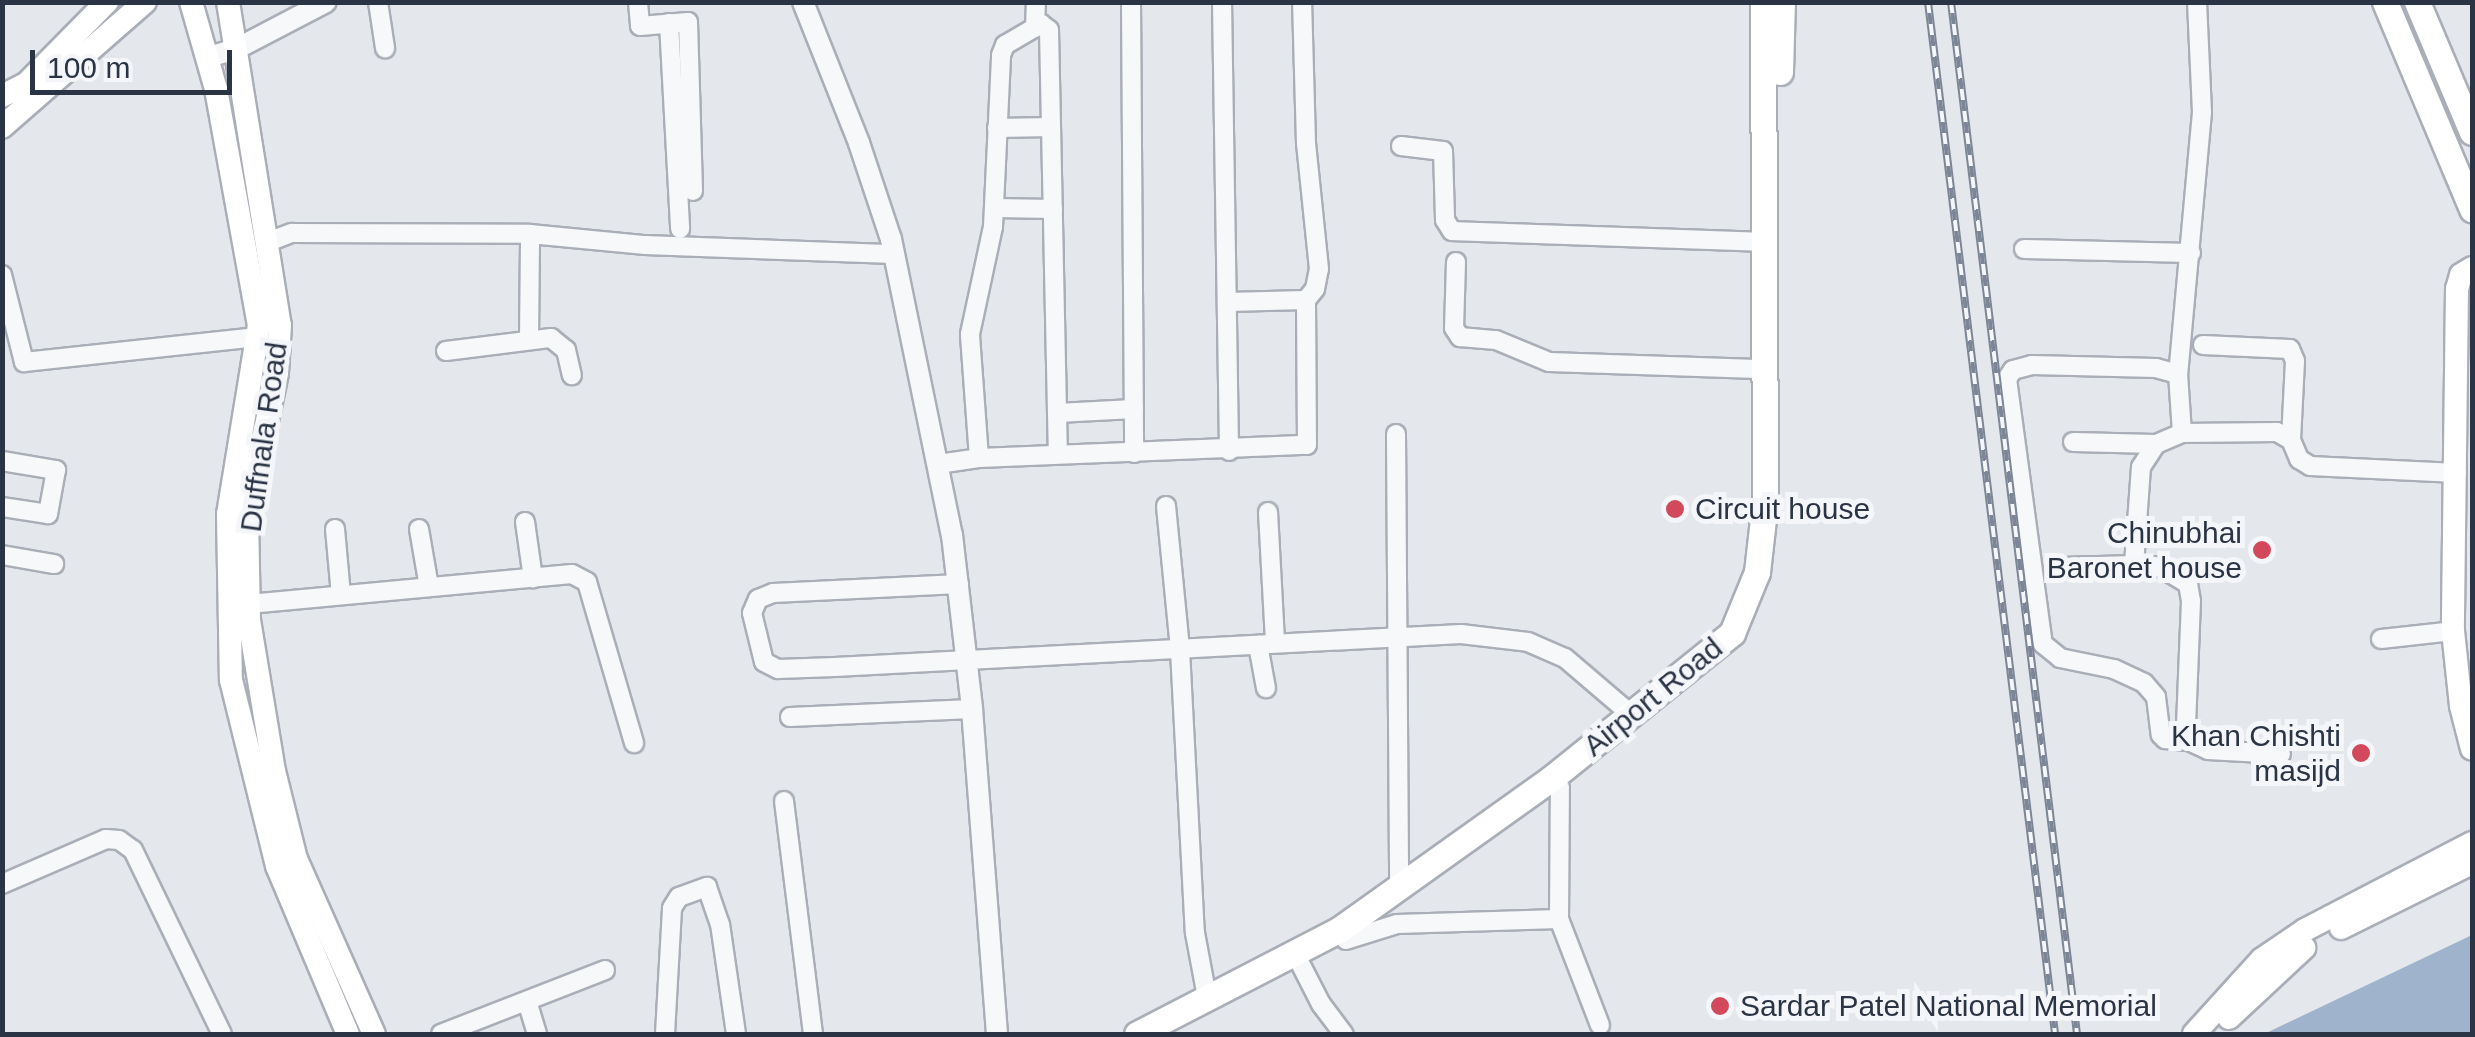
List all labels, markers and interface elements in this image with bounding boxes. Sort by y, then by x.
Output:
scale bar [35,30,238,92]
text: 100 m [47,51,130,84]
street label: Duffnala Road [233,340,295,534]
place label: Circuit house [1695,491,1870,527]
marker: Circuit house [1664,498,1686,520]
place label: Chinubhai Baronet house [2047,515,2242,586]
marker: Chinubhai Baronet house [2251,539,2273,561]
street label: Airport Road [1576,630,1730,764]
place label: Khan Chishti masijd [2171,718,2341,788]
marker: Khan Chishti masijd [2350,742,2372,764]
place label: Sardar Patel National Memorial [1740,988,2157,1024]
marker: Sardar Patel National Memorial [1709,995,1731,1017]

